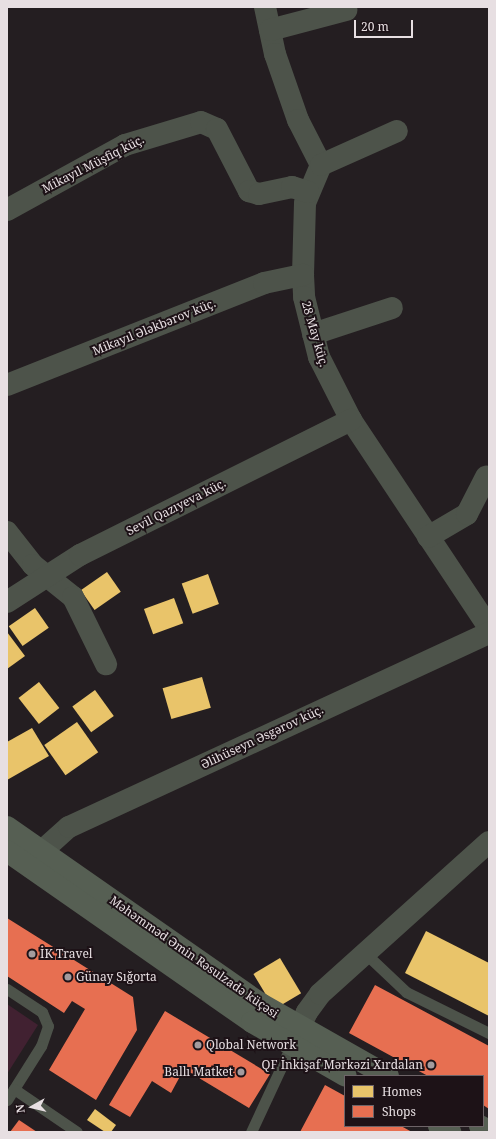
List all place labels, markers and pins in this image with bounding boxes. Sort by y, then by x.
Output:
place label: İK Travel [40,947,93,961]
marker: İK Travel [27,949,37,959]
place label: Günay Sığorta [76,970,157,984]
marker: Günay Sığorta [63,972,73,982]
place label: Qlobal Network [206,1038,296,1052]
marker: Qlobal Network [193,1040,203,1050]
place label: QF İnkişaf Mərkəzi Xırdalan [262,1058,423,1072]
marker: QF İnkişaf Mərkəzi Xırdalan [426,1060,436,1070]
place label: Ballı Matket [164,1065,233,1079]
marker: Ballı Matket [236,1067,246,1077]

